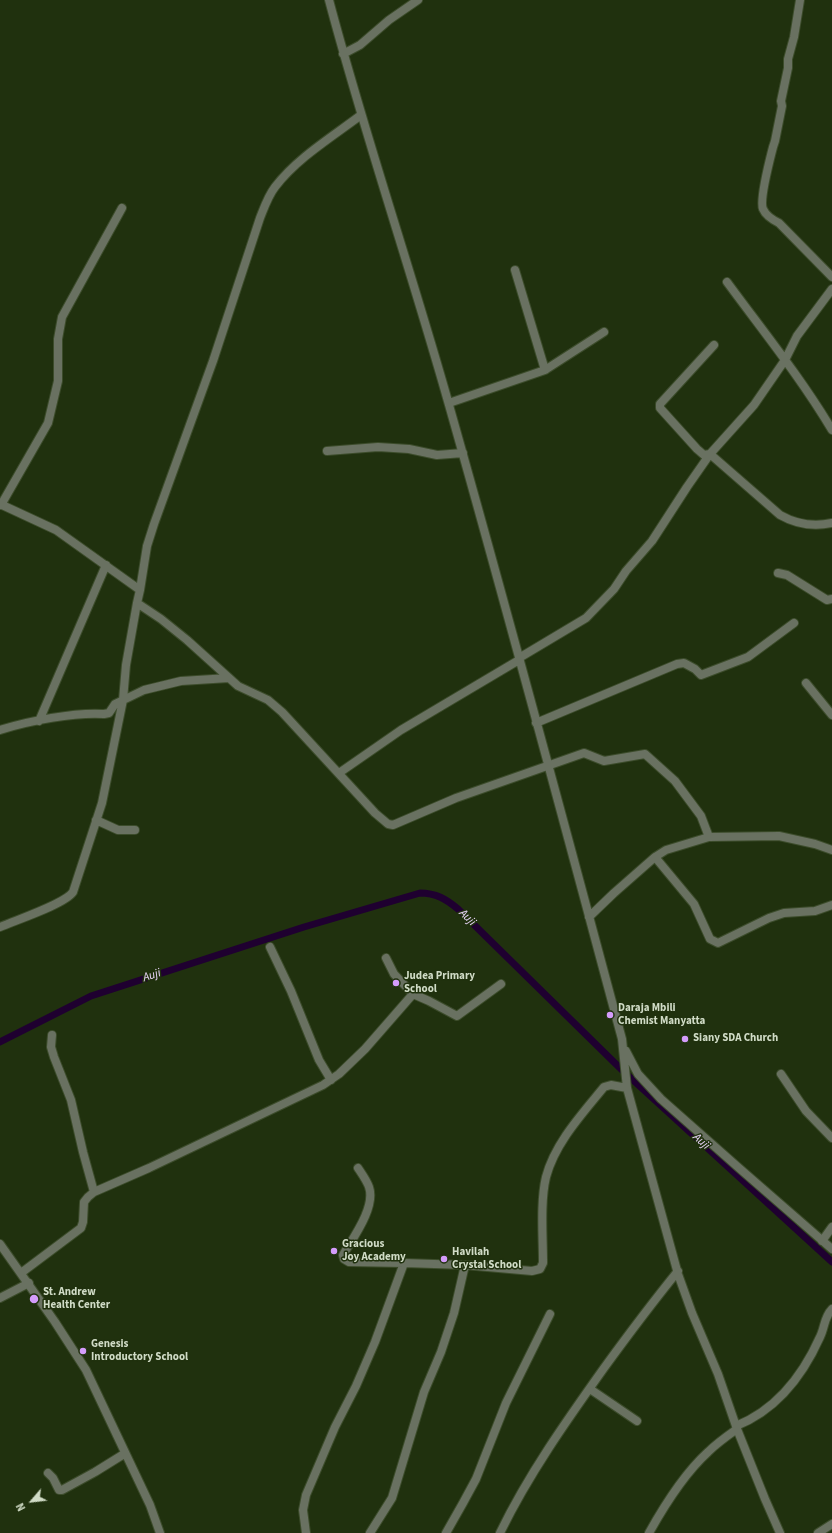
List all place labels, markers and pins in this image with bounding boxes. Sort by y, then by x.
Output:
place label: Judea Primary School [404,970,475,996]
marker: Judea Primary School [391,978,401,988]
place label: Daraja Mbili Chemist Manyatta [618,1002,705,1028]
marker: Daraja Mbili Chemist Manyatta [605,1010,615,1020]
place label: Siany SDA Church [693,1032,778,1046]
marker: Siany SDA Church [680,1034,690,1044]
place label: Gracious Joy Academy [342,1238,406,1264]
marker: Gracious Joy Academy [329,1246,339,1256]
place label: Havilah Crystal School [452,1246,521,1272]
marker: Havilah Crystal School [439,1254,449,1264]
place label: St. Andrew Health Center [43,1286,110,1312]
marker: St. Andrew Health Center [28,1293,40,1305]
place label: Genesis Introductory School [91,1338,188,1364]
marker: Genesis Introductory School [78,1346,88,1356]

